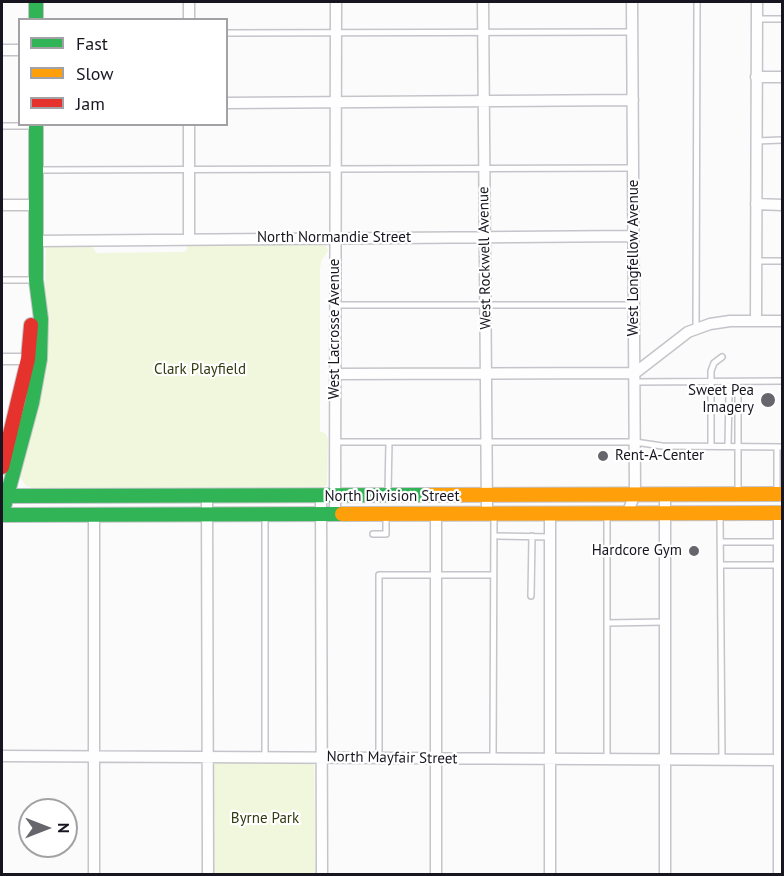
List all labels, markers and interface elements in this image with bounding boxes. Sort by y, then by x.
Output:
legend [18,18,228,126]
text: Fast [76,32,108,55]
text: Slow [76,62,114,85]
text: Jam [76,92,105,115]
street label: West Longfellow Avenue [625,180,643,336]
street label: West Rockwell Avenue [475,186,495,330]
street label: North Normandie Street [257,229,411,247]
street label: West Lacrosse Avenue [326,259,344,399]
park label: Clark Playfield [154,361,246,379]
place label: Sweet Pea Imagery [688,382,754,417]
marker: Sweet Pea Imagery [759,391,777,409]
place label: Rent-A-Center [615,447,704,465]
marker: Rent-A-Center [596,449,610,463]
street label: North Division Street [325,488,459,506]
place label: Hardcore Gym [592,542,682,560]
marker: Hardcore Gym [687,544,701,558]
street label: North Mayfair Street [326,748,458,768]
north arrow [18,798,78,858]
park label: Byrne Park [231,810,299,828]
text: N [54,823,74,833]

